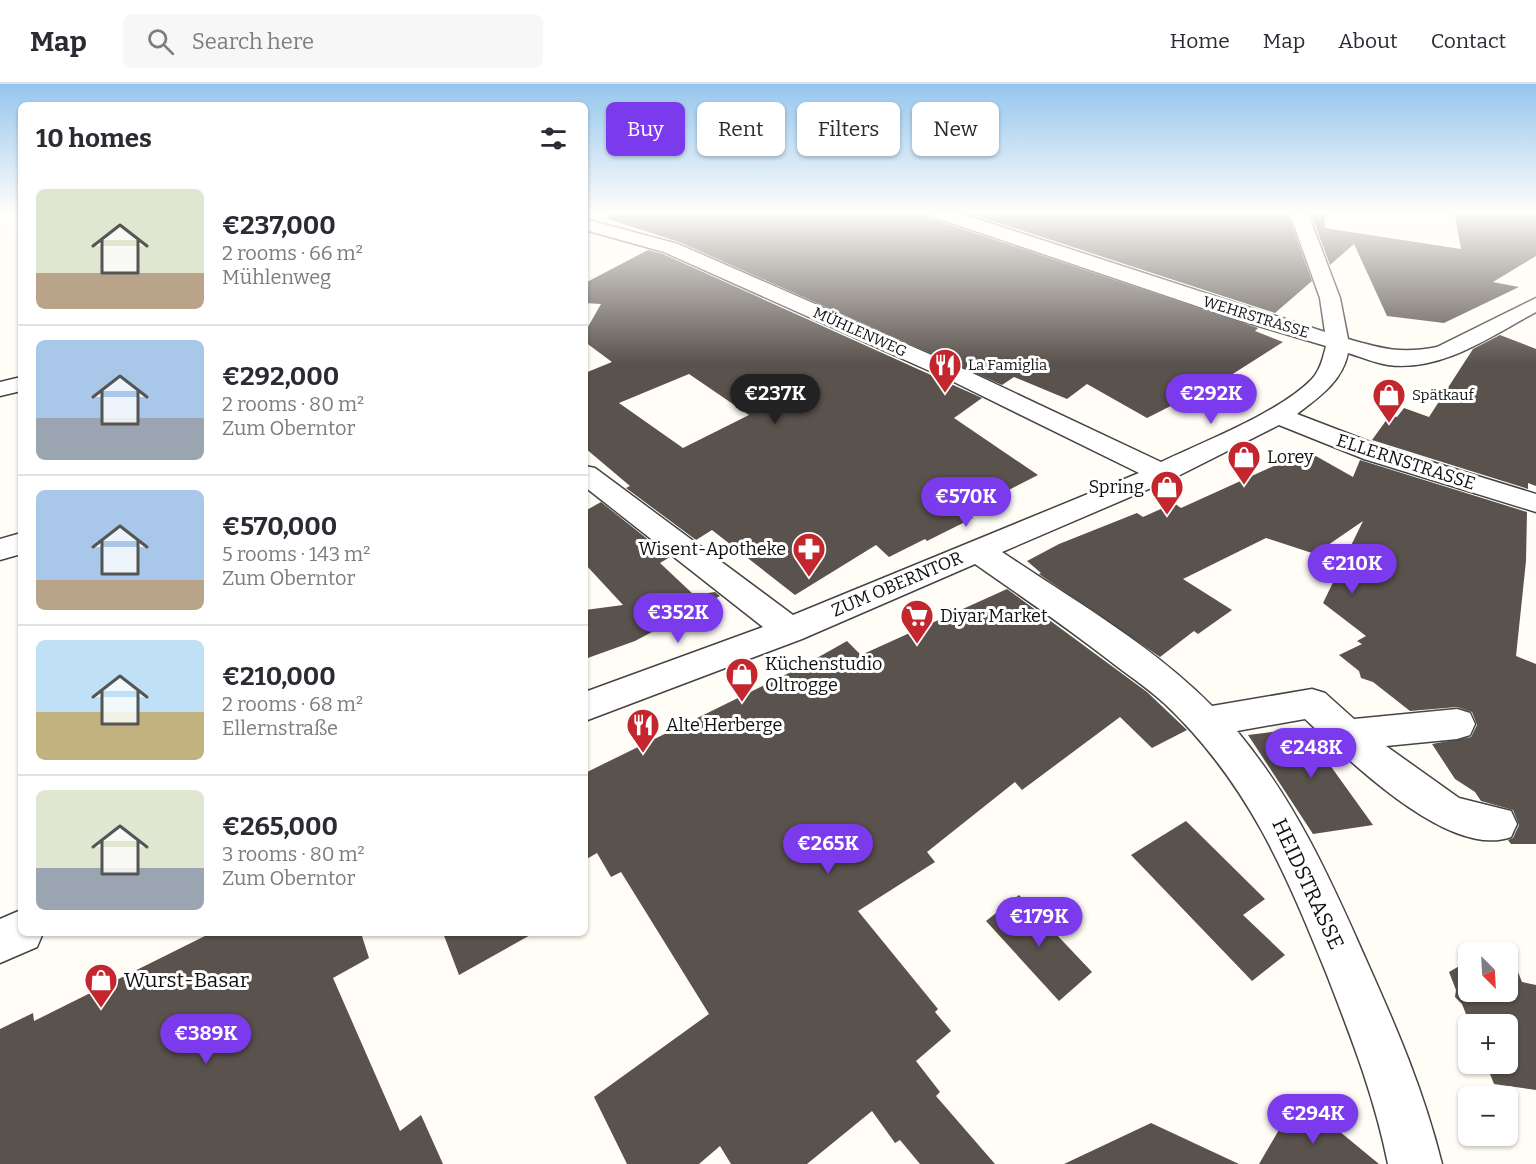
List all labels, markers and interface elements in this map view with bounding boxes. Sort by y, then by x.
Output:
search box [123,14,543,68]
text: Map [30,25,87,58]
icon: search [144,25,177,58]
text: Search here [192,28,314,55]
text: Home [1170,28,1230,54]
text: Map [1263,28,1305,54]
text: About [1338,28,1398,54]
text: Contact [1431,28,1506,54]
chip: Buy [606,102,685,156]
chip: Rent [697,102,785,156]
chip: Filters [797,102,900,156]
chip: New [912,102,999,156]
icon: filters [537,122,570,155]
text: 10 homes [36,123,152,154]
text: €237,000 [222,210,336,241]
icon: home [84,213,156,285]
text: 2 rooms · 66 m² [222,241,363,265]
text: Mühlenweg [222,265,331,289]
street label: WEHRSTRASSE [1201,292,1311,342]
street label: MÜHLENWEG [810,303,910,361]
restaurant icon: La Famiglia [927,347,963,394]
place label: La Famiglia [968,356,1047,374]
text: €292,000 [222,361,339,392]
icon: home [84,364,156,436]
pin: €237K [733,374,817,425]
pin: €292K [1169,374,1253,425]
shop icon: Spätkauf [1371,377,1407,424]
text: €237K [744,381,806,405]
text: €292K [1180,381,1242,405]
place label: Spätkauf [1412,386,1476,404]
text: 2 rooms · 80 m² [222,392,364,416]
text: Zum Oberntor [222,416,355,440]
street label: ELLERNSTRASSE [1334,429,1478,495]
shop icon: Lorey [1226,439,1262,486]
place label: Lorey [1267,446,1314,468]
shop icon: Spring [1149,469,1185,516]
place label: Spring [1089,476,1144,498]
pin: €570K [924,477,1008,528]
text: €570K [935,484,997,508]
text: €570,000 [222,511,337,542]
icon: home [84,514,156,586]
pharmacy icon: Wisent-Apotheke [791,531,827,578]
place label: Wisent-Apotheke [639,538,786,560]
text: 5 rooms · 143 m² [222,542,370,566]
pin: €210K [1310,544,1394,595]
street label: ZUM OBERNTOR [828,546,966,622]
text: €210K [1322,551,1382,575]
text: Zum Oberntor [222,566,355,590]
pin: €352K [636,593,720,644]
supermarket icon: Diyar Market [899,598,935,645]
text: €352K [647,600,709,624]
place label: Diyar Market [940,605,1048,627]
place label: Küchenstudio Oltrogge [765,653,882,696]
shop icon: Küchenstudio Oltrogge [724,656,760,703]
text: €210,000 [222,661,336,692]
icon: home [84,664,156,736]
text: 2 rooms · 68 m² [222,692,363,716]
restaurant icon: Alte Herberge [625,707,661,754]
place label: Alte Herberge [666,714,782,736]
text: Ellernstraße [222,716,338,740]
pin: €248K [1269,728,1353,779]
text: €248K [1279,735,1343,759]
text: €265,000 [222,811,338,842]
icon: home [84,814,156,886]
street label: HEIDSTRASSE [1266,814,1350,954]
pin: €265K [786,824,870,875]
text: €265K [797,831,859,855]
text: 3 rooms · 80 m² [222,842,365,866]
text: Zum Oberntor [222,866,355,890]
pin: €179K [997,897,1081,948]
text: €179K [1009,904,1069,928]
north arrow [1458,942,1518,1002]
map controls [1458,942,1518,1146]
shop icon: Wurst-Basar [83,962,119,1009]
place label: Wurst-Basar [124,967,249,993]
pin: €389K [164,1014,248,1065]
button: + [1458,1014,1518,1074]
text: €389K [174,1021,238,1045]
button: − [1458,1086,1518,1146]
pin: €294K [1271,1094,1355,1145]
text: €294K [1281,1101,1345,1125]

